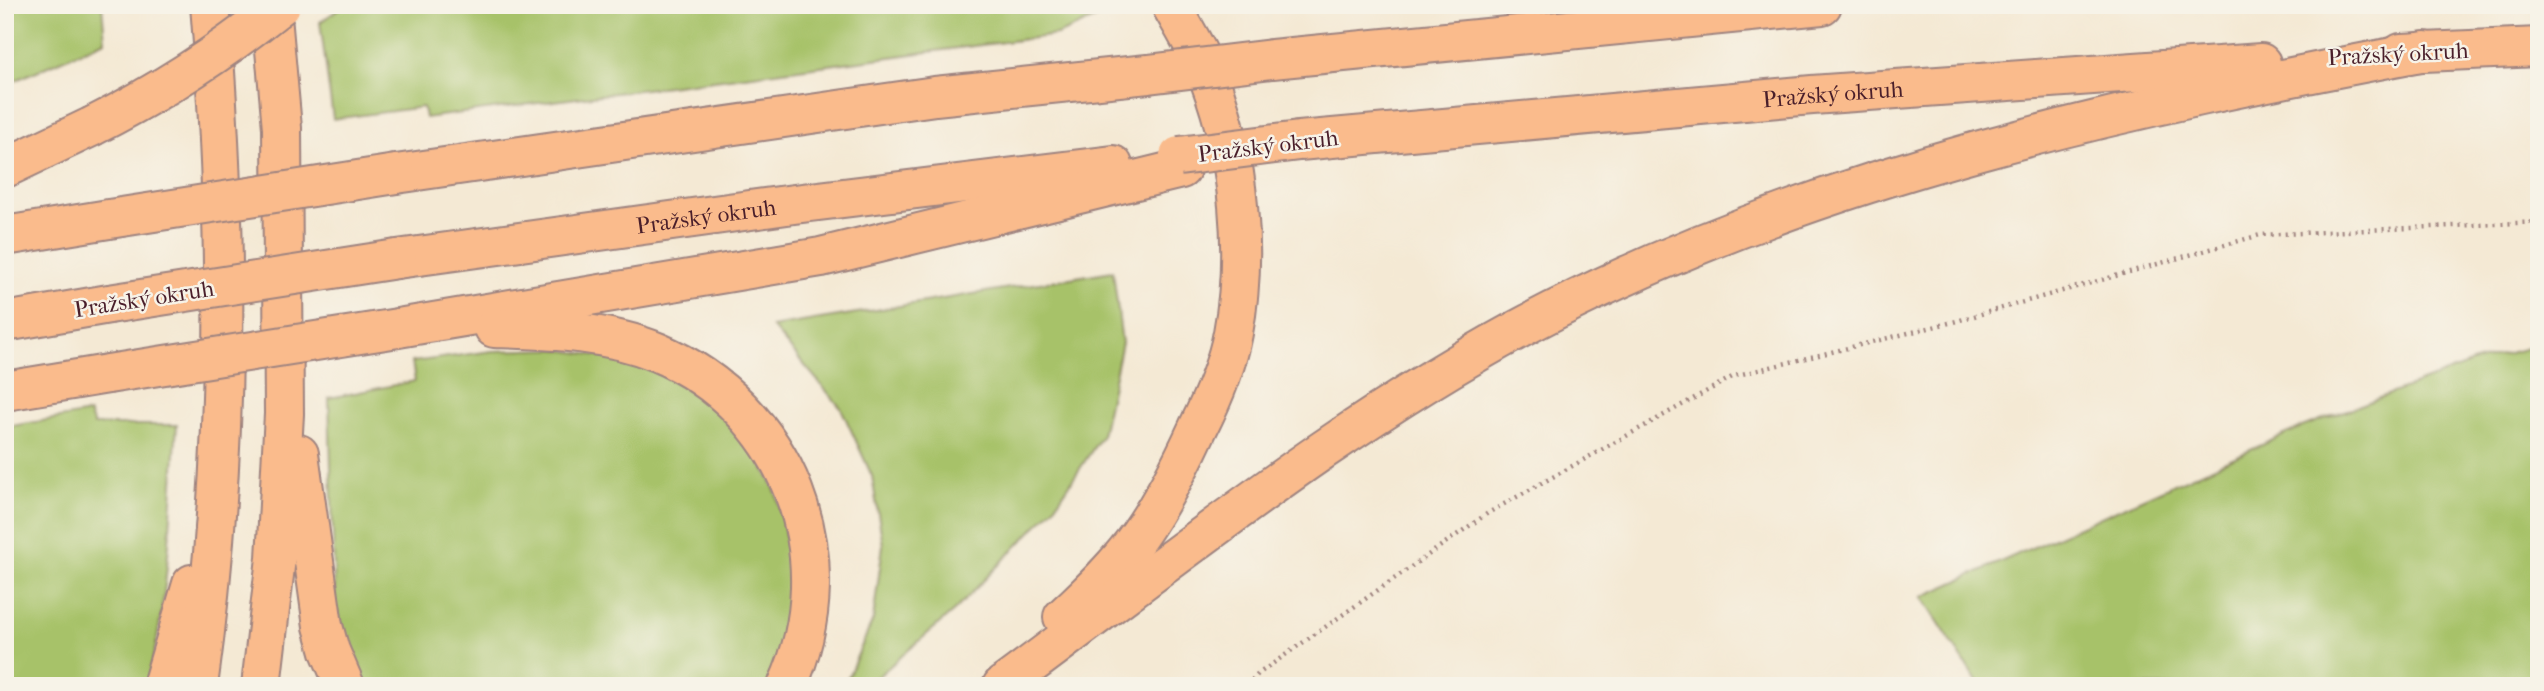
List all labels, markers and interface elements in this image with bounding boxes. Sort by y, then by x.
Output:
street label: Pražský okruh [2327,37,2469,71]
street label: Pražský okruh [1761,75,1904,113]
street label: Pražský okruh [1196,124,1340,168]
street label: Pražský okruh [634,193,778,239]
street label: Pražský okruh [72,275,216,323]

